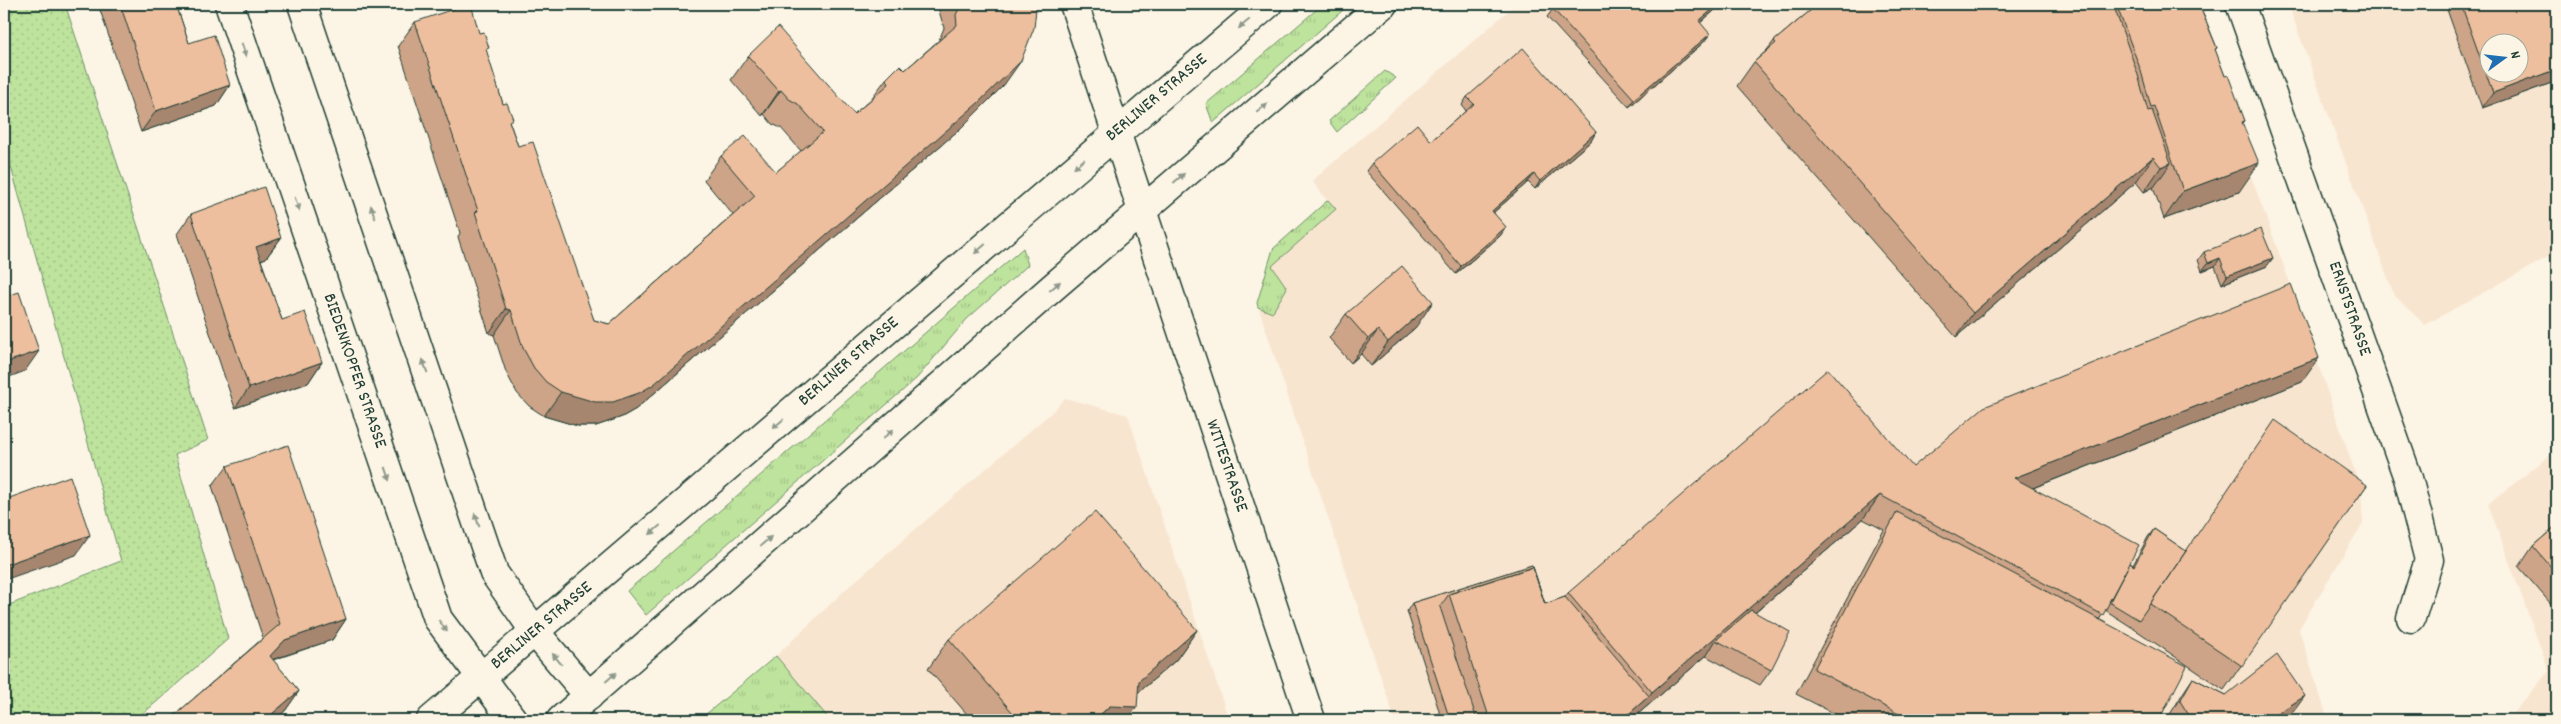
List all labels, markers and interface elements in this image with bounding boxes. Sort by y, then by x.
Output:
one-way arrow [1238,18,1250,29]
north arrow [2478,32,2528,82]
one-way arrow [241,43,249,58]
street label: BERLINER STRASSE [1101,48,1213,148]
text: N [2504,49,2525,61]
one-way arrow [1255,102,1268,113]
one-way arrow [1073,158,1085,169]
one-way arrow [1172,173,1185,184]
one-way arrow [294,196,301,211]
one-way arrow [368,204,376,219]
one-way arrow [975,243,987,255]
street label: ERNSTSTRASSE [2321,258,2377,360]
one-way arrow [1048,280,1061,291]
street label: BIEDENKOPFER STRASSE [316,290,392,452]
street label: BERLINER STRASSE [793,311,905,413]
one-way arrow [420,358,428,373]
street label: WITTESTRASSE [1199,416,1253,516]
one-way arrow [771,418,784,429]
one-way arrow [881,428,894,439]
one-way arrow [385,466,393,481]
one-way arrow [472,512,480,527]
one-way arrow [649,524,661,536]
one-way arrow [759,535,771,547]
street label: BERLINER STRASSE [486,576,598,676]
one-way arrow [438,619,448,633]
one-way arrow [552,653,563,666]
one-way arrow [605,671,618,682]

